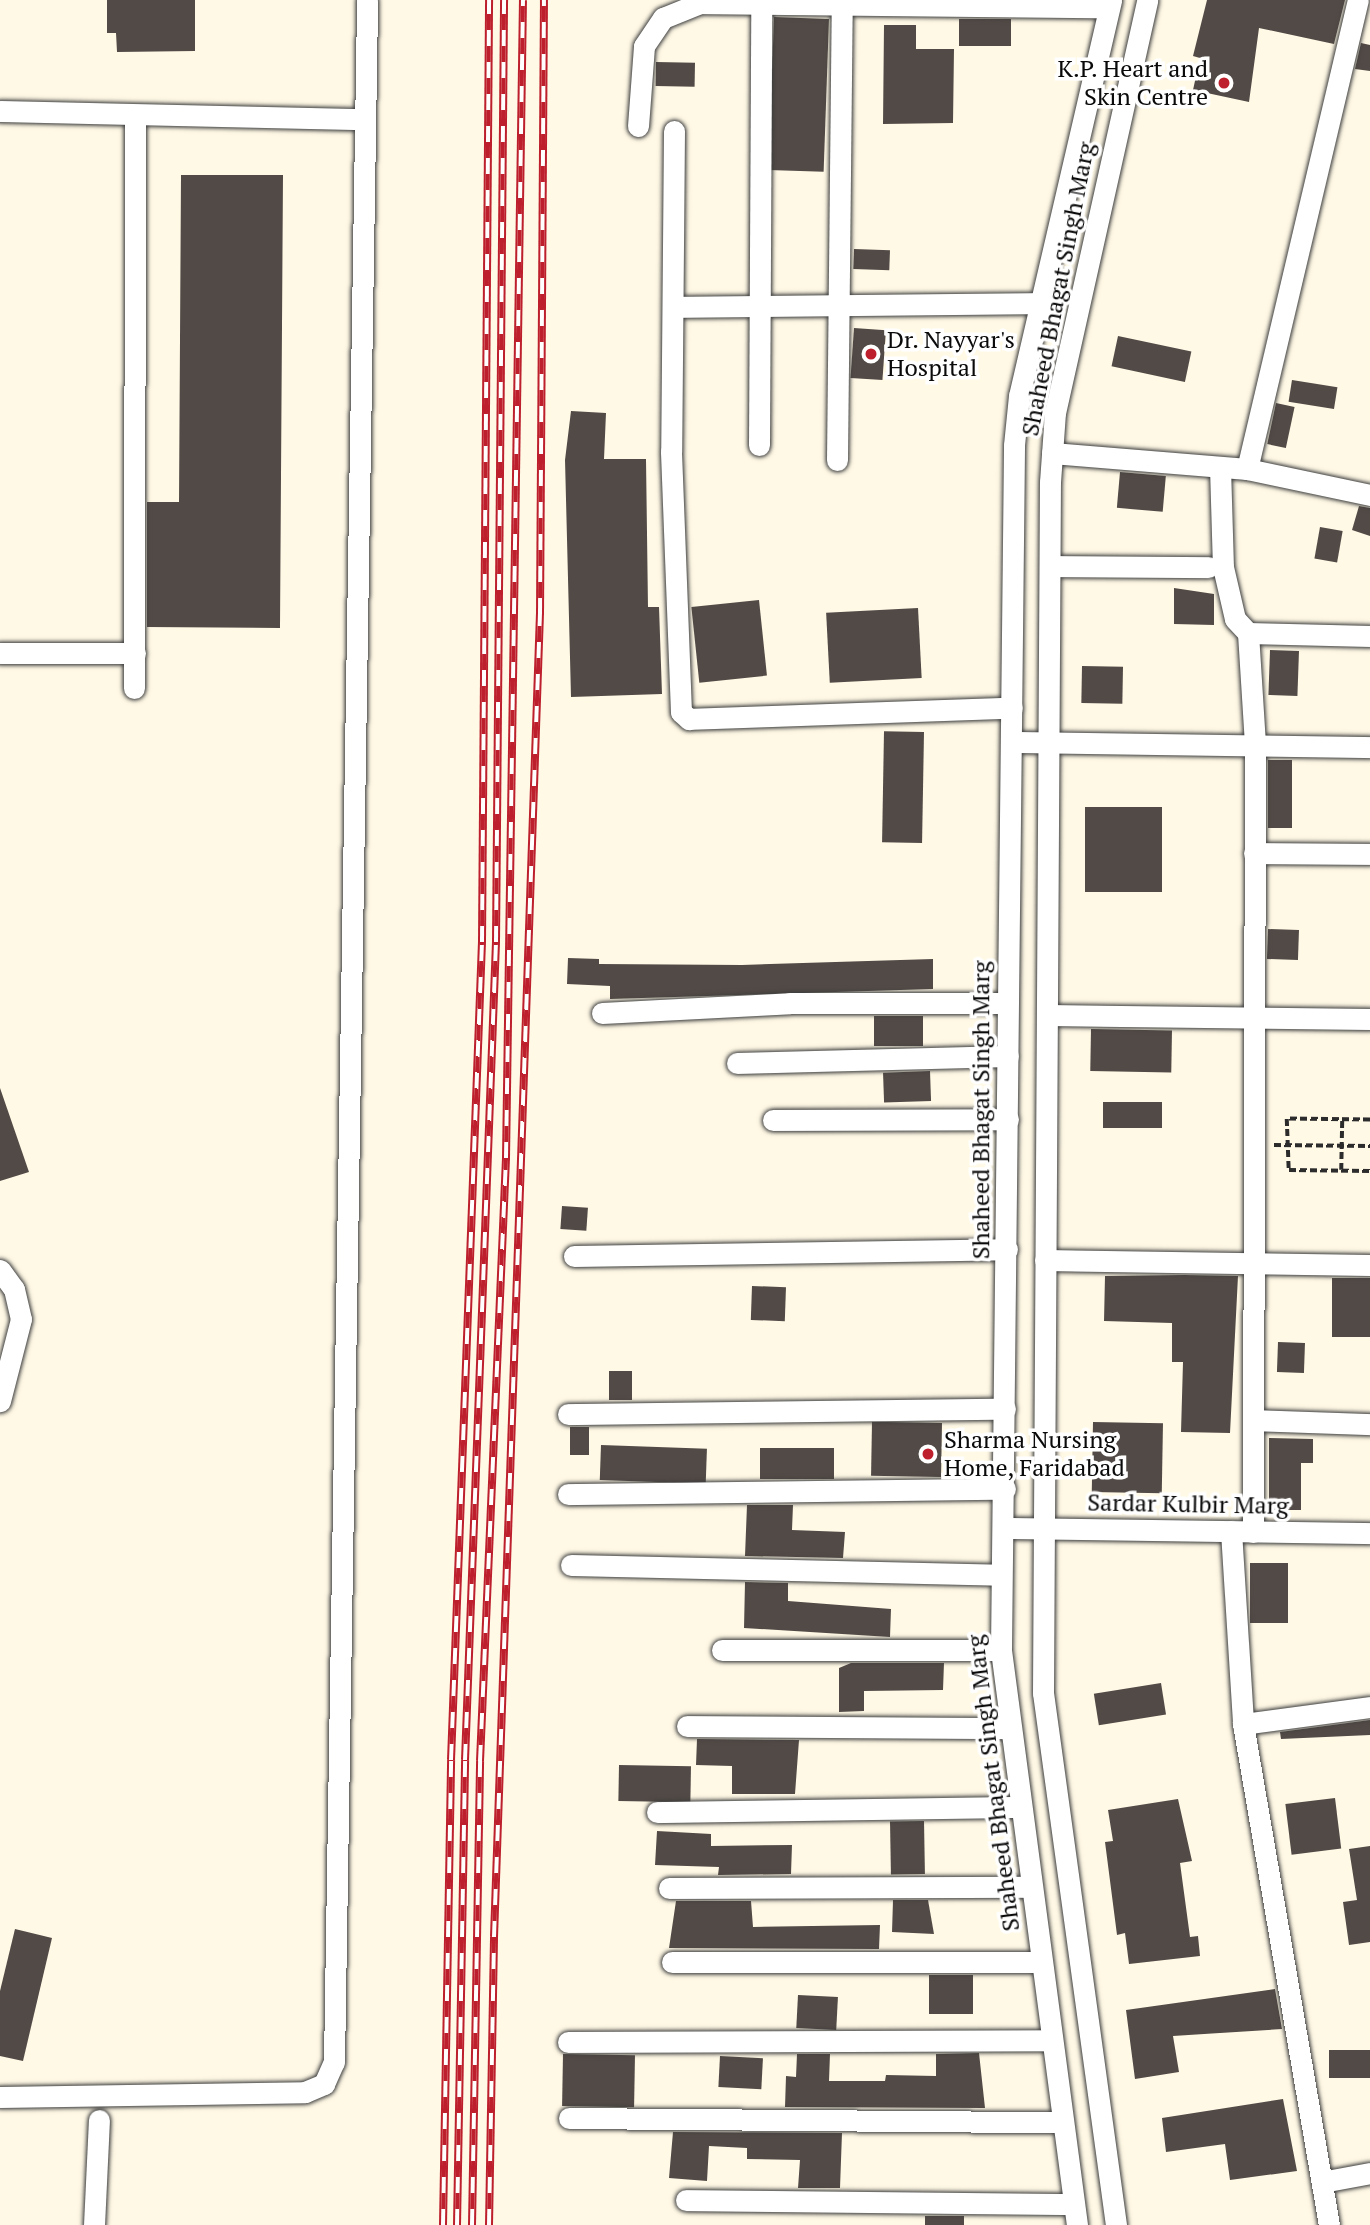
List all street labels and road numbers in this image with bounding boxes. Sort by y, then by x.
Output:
street label: Shaheed Bhagat Singh Marg [1015,140,1101,438]
street label: Shaheed Bhagat Singh Marg [967,961,995,1259]
street label: Sardar Kulbir Marg [1087,1488,1289,1520]
street label: Shaheed Bhagat Singh Marg [961,1633,1025,1933]

